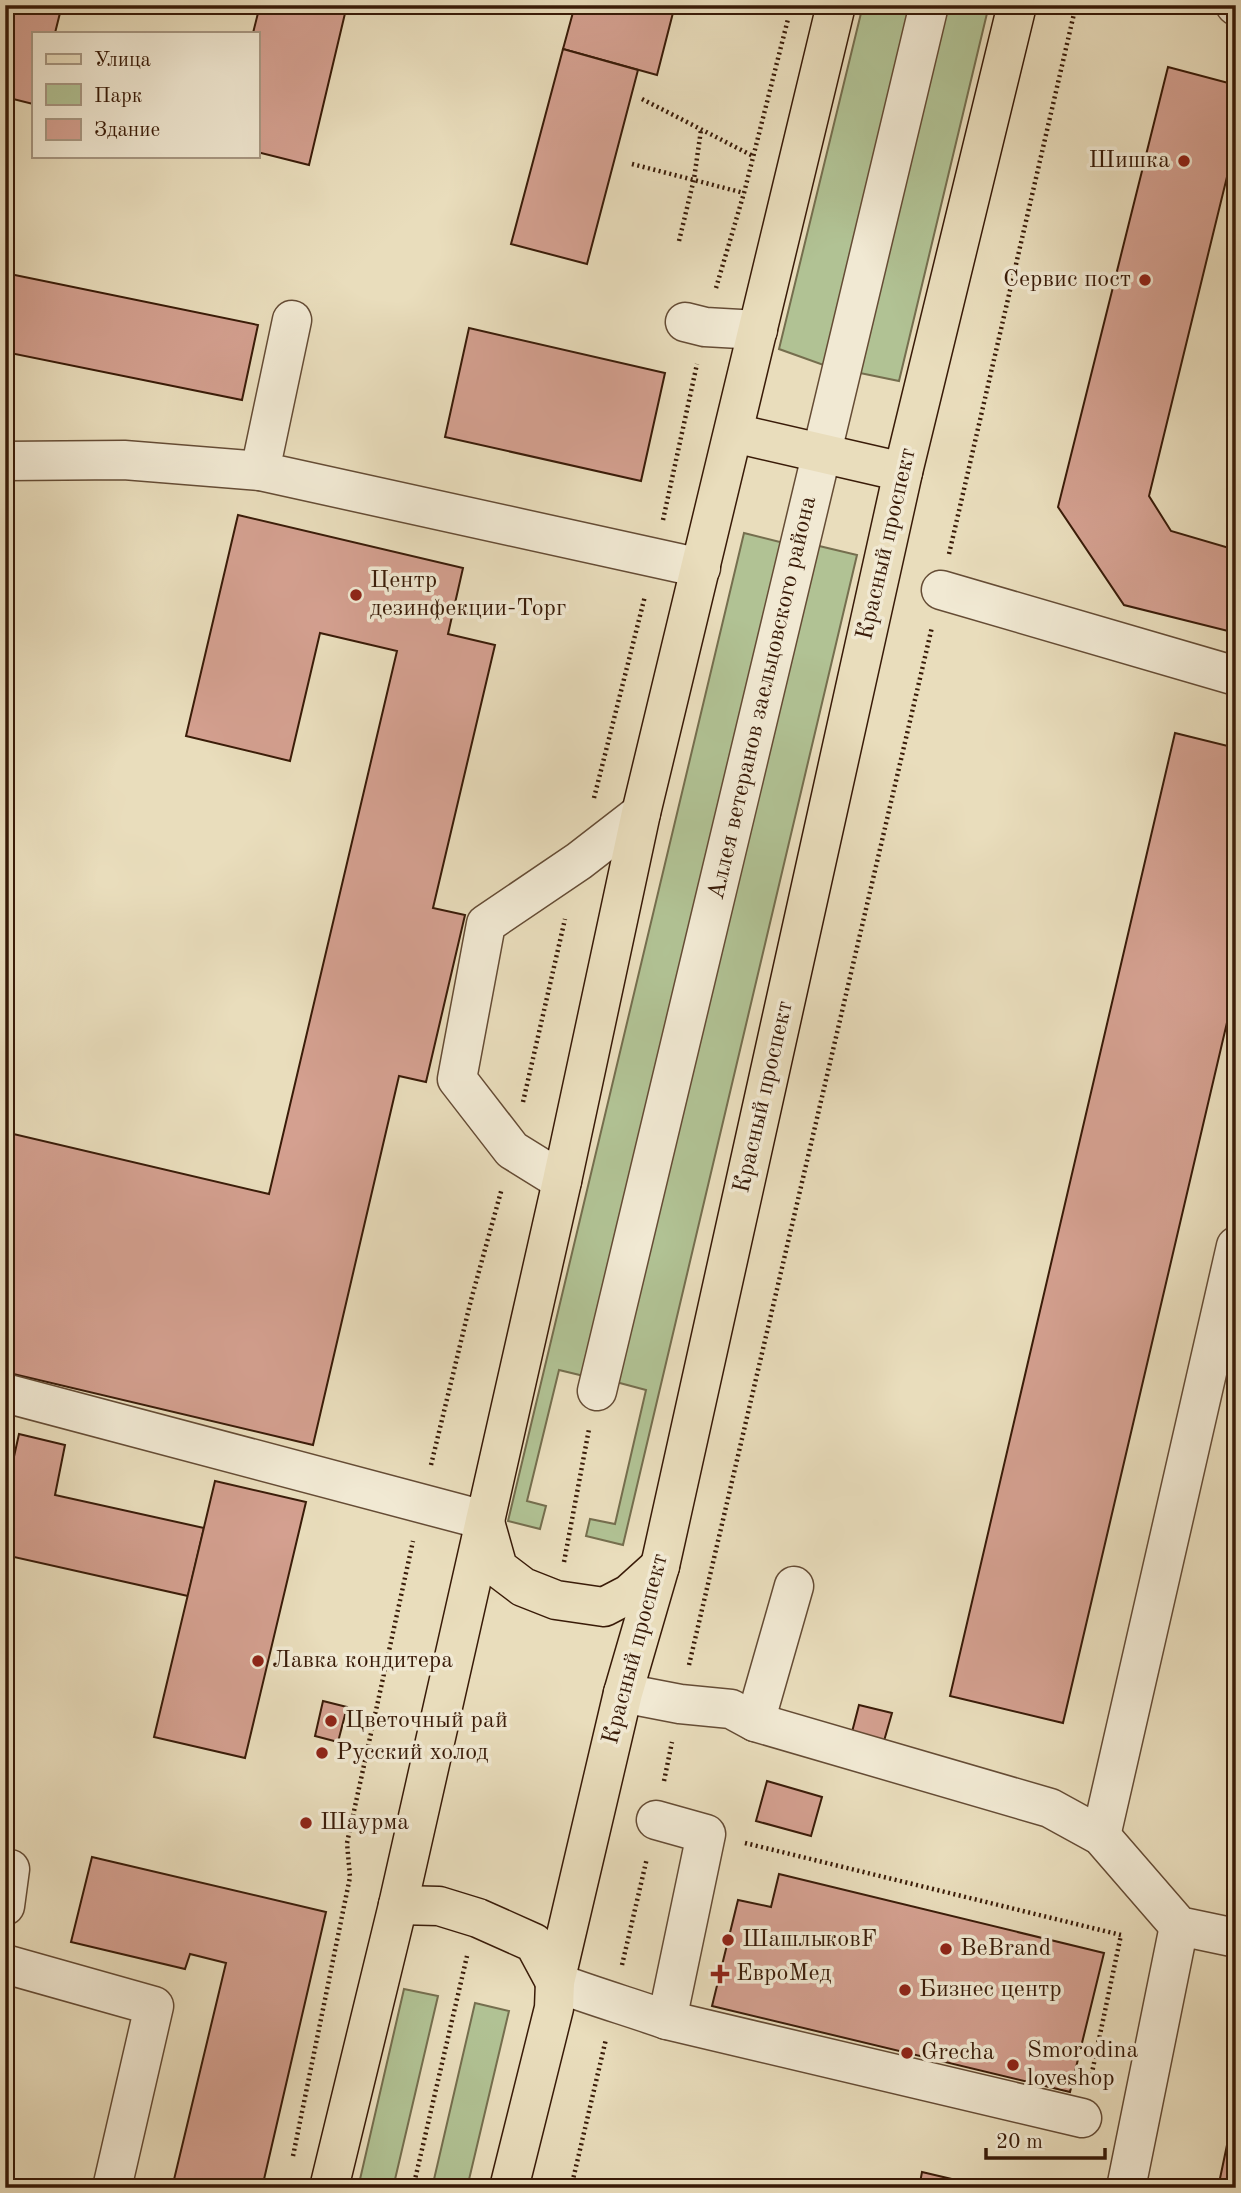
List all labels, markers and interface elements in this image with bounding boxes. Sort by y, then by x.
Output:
legend [32,32,259,158]
text: Улица [94,50,151,71]
text: Парк [94,86,143,107]
text: Здание [94,120,160,141]
place label: Шишка [1088,149,1170,173]
marker: Шишка [1176,153,1192,169]
place label: Сервис пост [1003,268,1131,292]
marker: Сервис пост [1137,272,1153,288]
street label: Красный проспект [853,446,921,642]
street label: Аллея ветеранов заельцовского района [705,494,821,902]
place label: Центр дезинфекции-Торг [370,569,566,621]
marker: Центр дезинфекции-Торг [348,587,364,603]
street label: Красный проспект [730,999,798,1195]
street label: Красный проспект [599,1551,673,1747]
place label: Лавка кондитера [272,1649,453,1673]
marker: Лавка кондитера [250,1653,266,1669]
place label: Цветочный рай [345,1709,508,1733]
marker: Цветочный рай [323,1713,339,1729]
place label: Русский холод [336,1741,489,1765]
marker: Русский холод [314,1745,330,1761]
place label: Шаурма [320,1811,409,1835]
marker: Шаурма [298,1815,314,1831]
place label: ШашлыковF [742,1928,877,1952]
marker: ШашлыковF [720,1932,736,1948]
place label: BeBrand [960,1937,1051,1961]
marker: BeBrand [938,1941,954,1957]
place label: ЕвроМед [736,1962,832,1986]
marker: ЕвроМед [710,1964,730,1984]
place label: Бизнес центр [919,1978,1062,2002]
marker: Бизнес центр [897,1982,913,1998]
place label: Smorodina loveshop [1027,2039,1139,2091]
place label: Grecha [921,2041,995,2065]
marker: Grecha [899,2045,915,2061]
marker: Smorodina loveshop [1005,2057,1021,2073]
scale bar [986,2116,1104,2160]
text: 20 m [996,2132,1043,2153]

